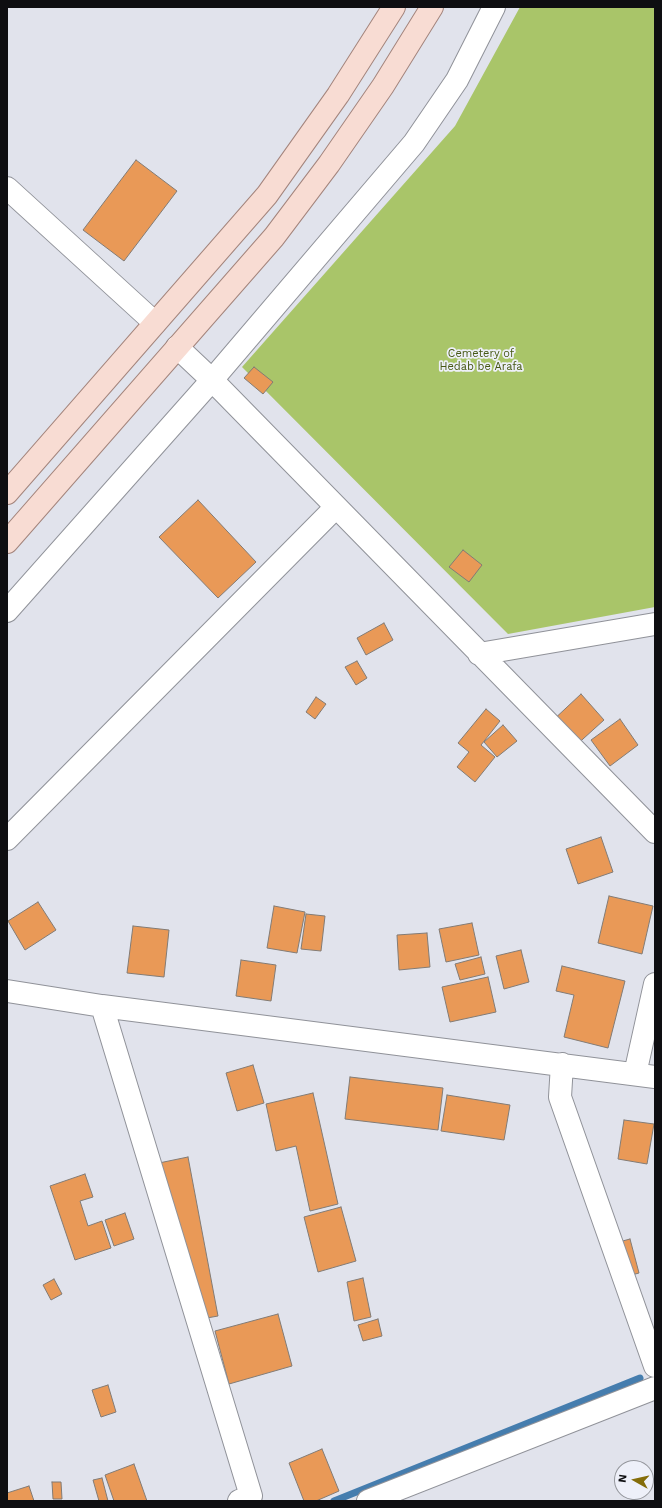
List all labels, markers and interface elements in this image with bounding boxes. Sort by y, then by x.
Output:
park label: Cemetery of Hedab be Arafa [439,347,523,373]
north arrow [614,1460,654,1500]
text: N [616,1473,630,1483]

